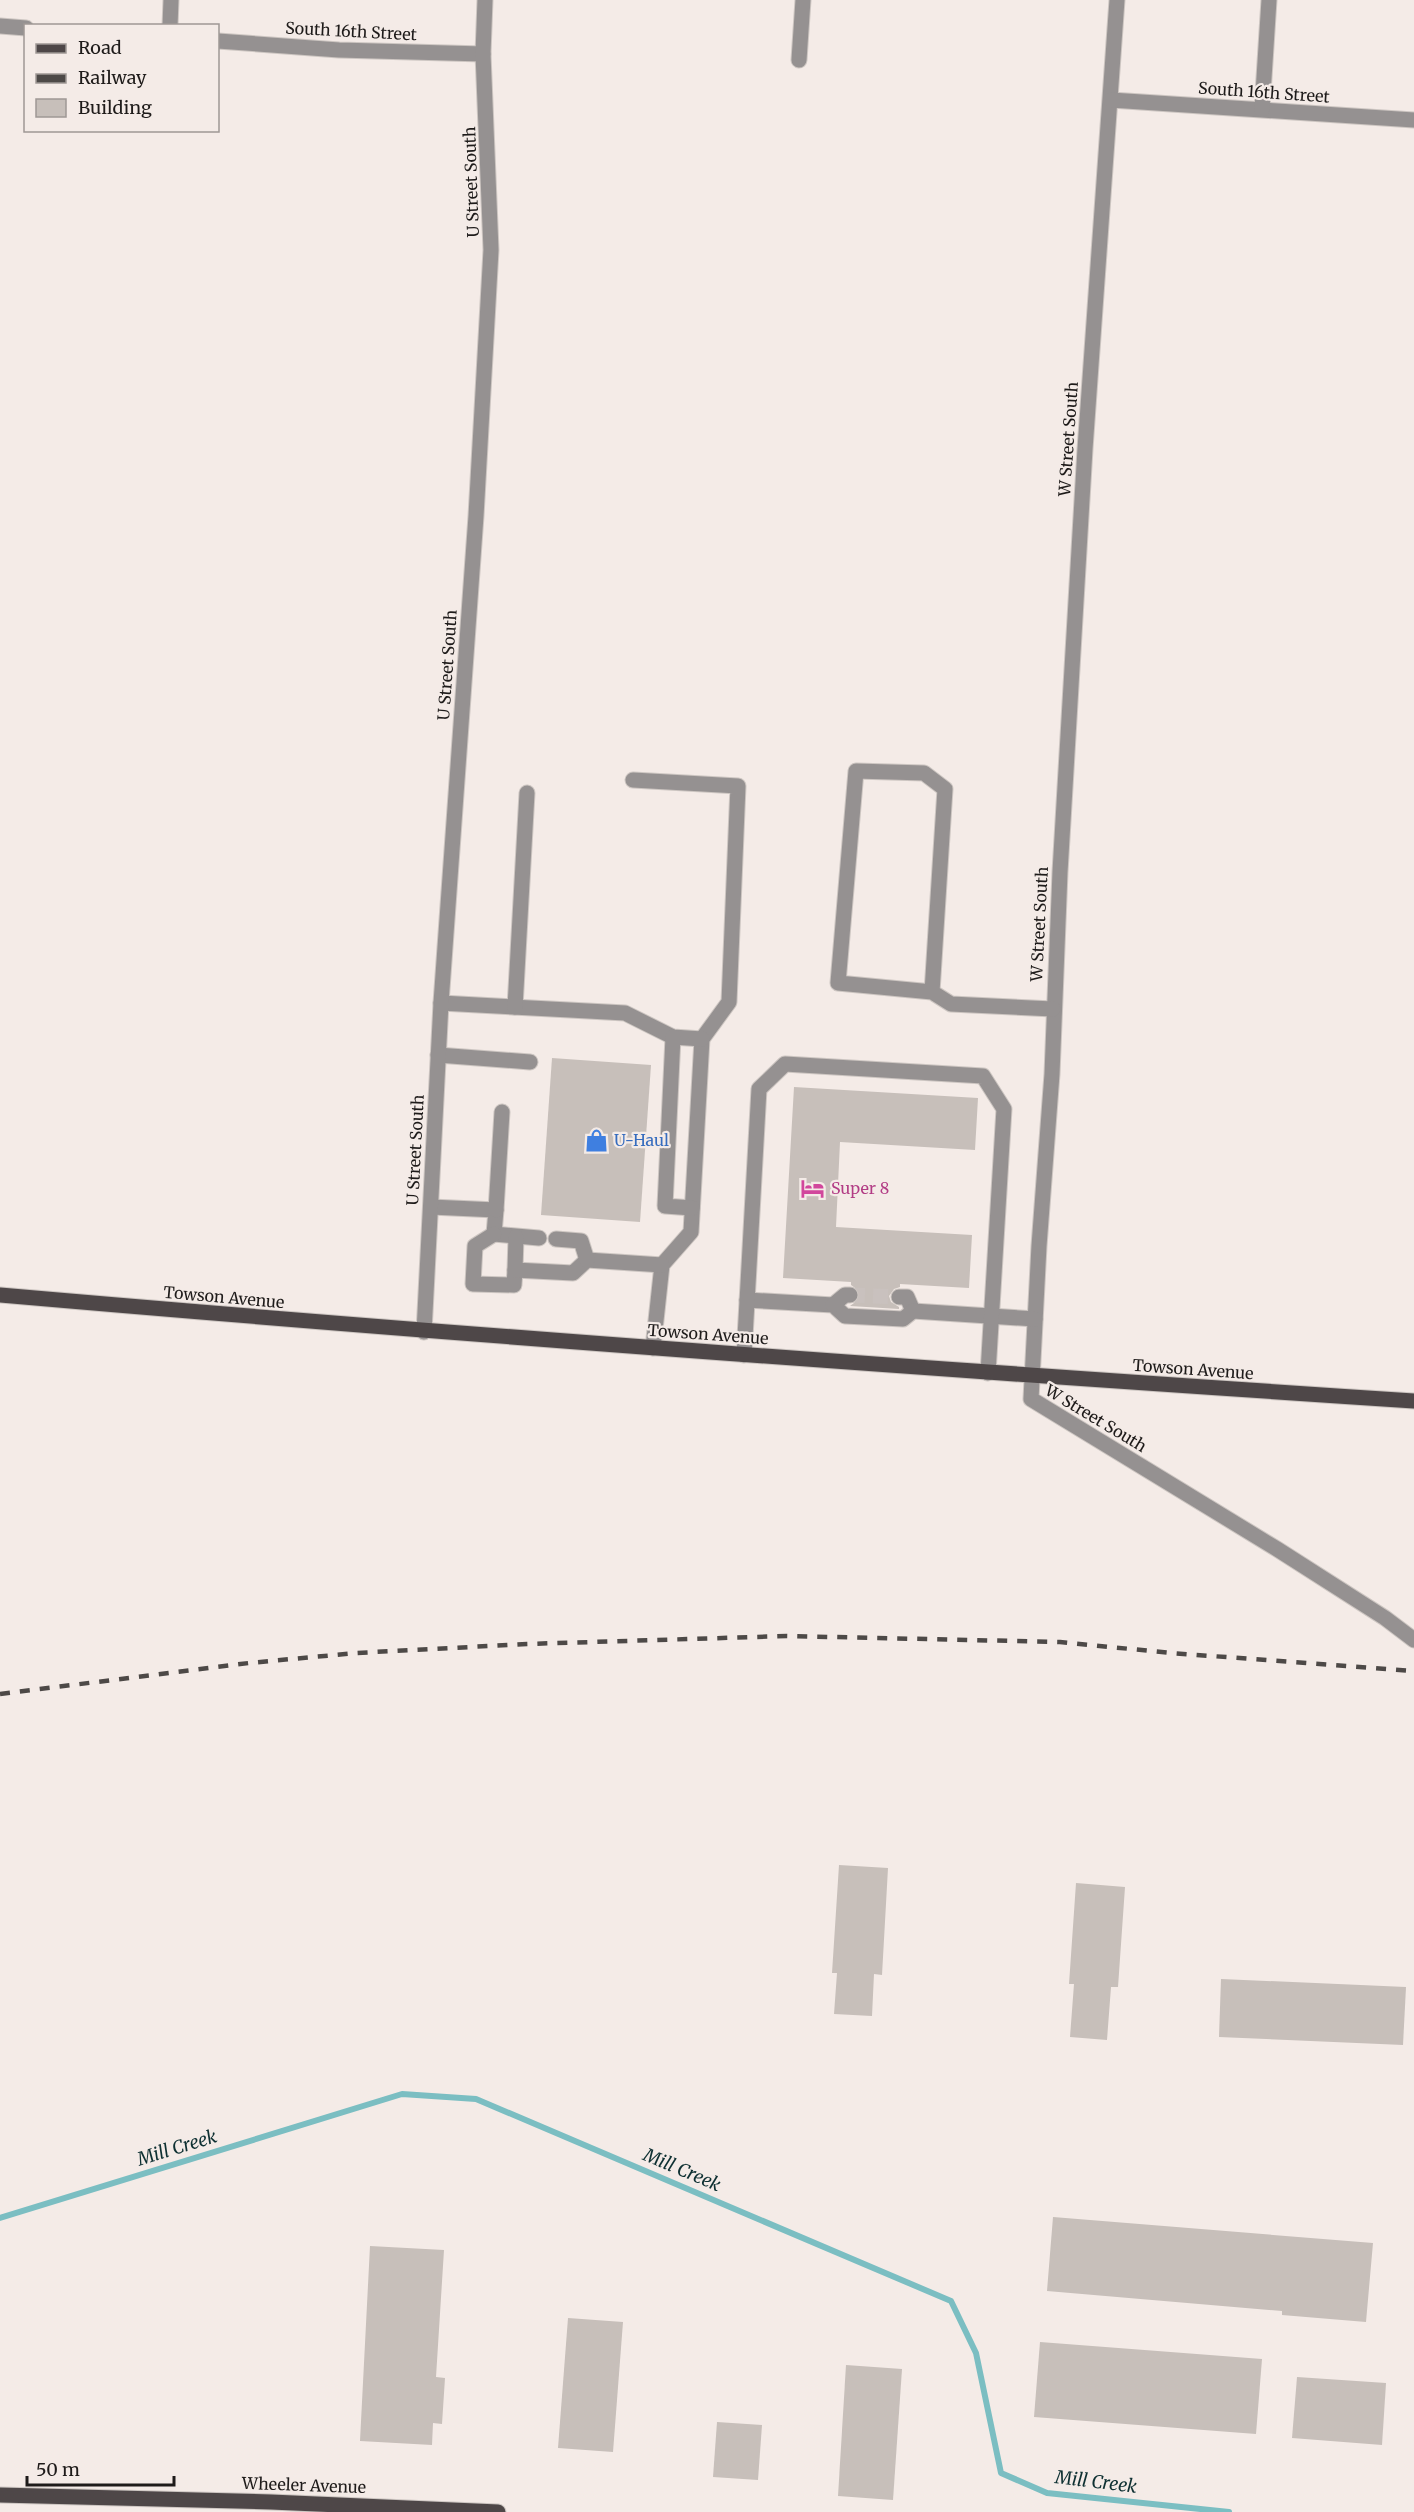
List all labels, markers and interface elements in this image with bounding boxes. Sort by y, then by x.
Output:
street label: South 16th Street [285,18,418,44]
legend [24,24,219,132]
text: Road [78,36,122,59]
text: Railway [78,66,147,89]
street label: South 16th Street [1198,77,1331,107]
text: Building [78,96,152,119]
street label: U Street South [459,126,483,238]
street label: W Street South [1054,381,1082,498]
street label: U Street South [433,609,461,721]
street label: W Street South [1026,866,1052,983]
street label: U Street South [402,1094,428,1206]
shop icon: U-Haul [583,1127,609,1153]
place label: U-Haul [614,1130,669,1150]
hotel icon: Super 8 [800,1175,826,1201]
place label: Super 8 [831,1178,889,1198]
street label: Towson Avenue [163,1282,285,1312]
street label: Towson Avenue [647,1320,769,1348]
street label: Towson Avenue [1132,1355,1254,1383]
street label: W Street South [1041,1379,1151,1456]
water label: Mill Creek [133,2124,220,2171]
water label: Mill Creek [639,2143,725,2196]
scale bar [27,2449,174,2487]
text: 50 m [36,2458,80,2481]
water label: Mill Creek [1053,2465,1138,2498]
street label: Wheeler Avenue [241,2473,366,2497]

